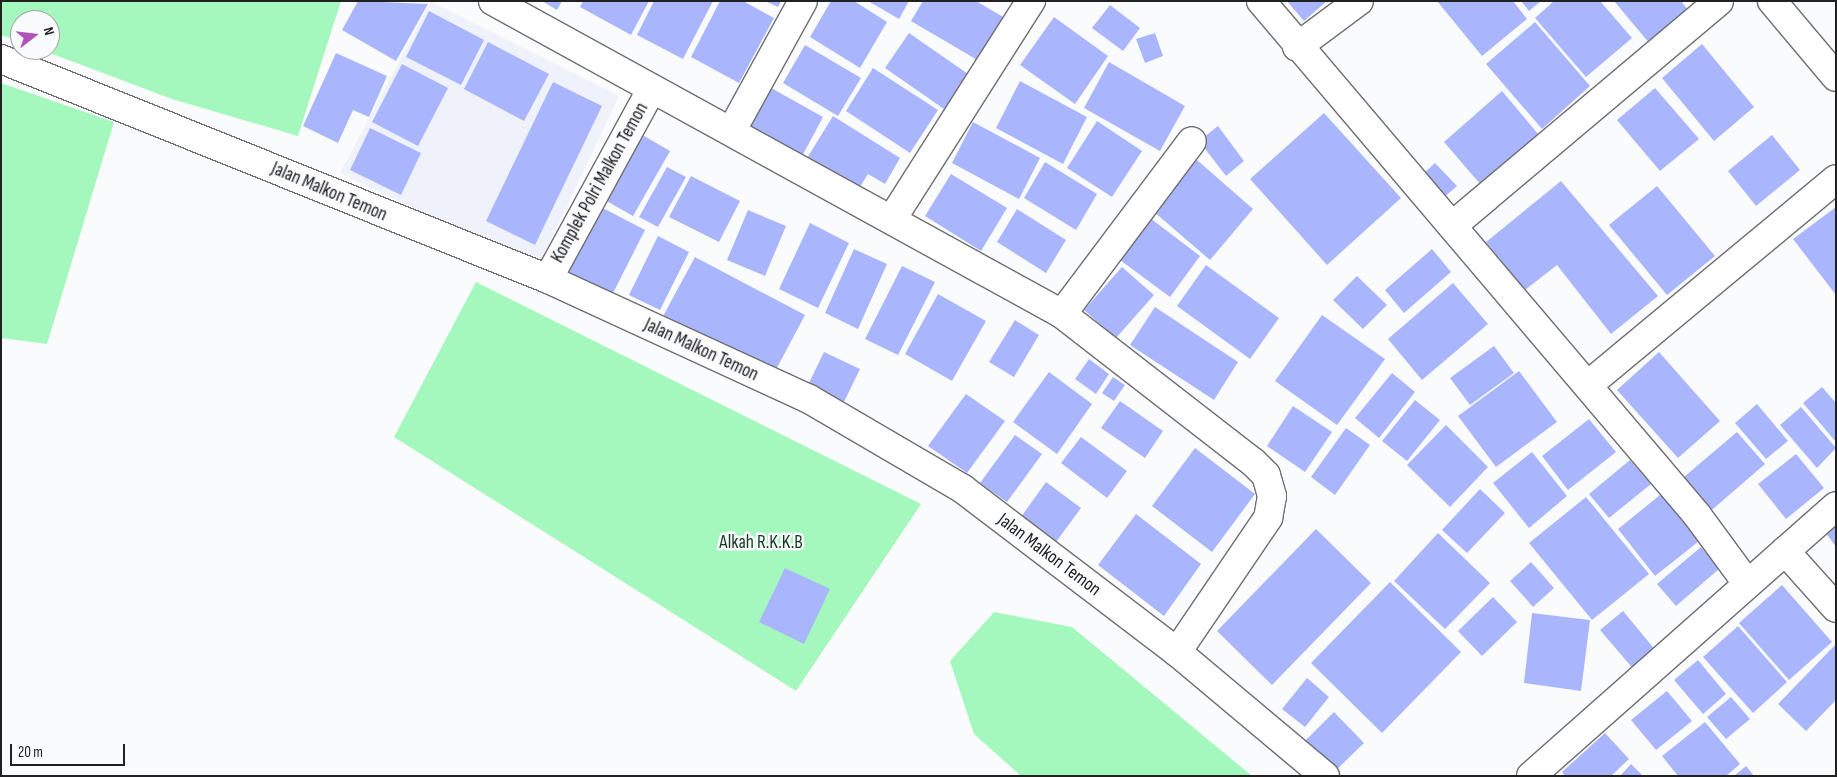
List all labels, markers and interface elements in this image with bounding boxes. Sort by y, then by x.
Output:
north arrow [10,10,60,60]
text: N [40,25,58,37]
street label: Komplek Polri Malkon Temon [547,99,653,267]
street label: Jalan Malkon Temon [268,157,390,227]
street label: Jalan Malkon Temon [640,314,762,386]
street label: Jalan Malkon Temon [993,509,1105,601]
park label: Alkah R.K.K.B [719,532,803,554]
scale bar [12,734,128,766]
text: 20 m [18,743,43,762]

